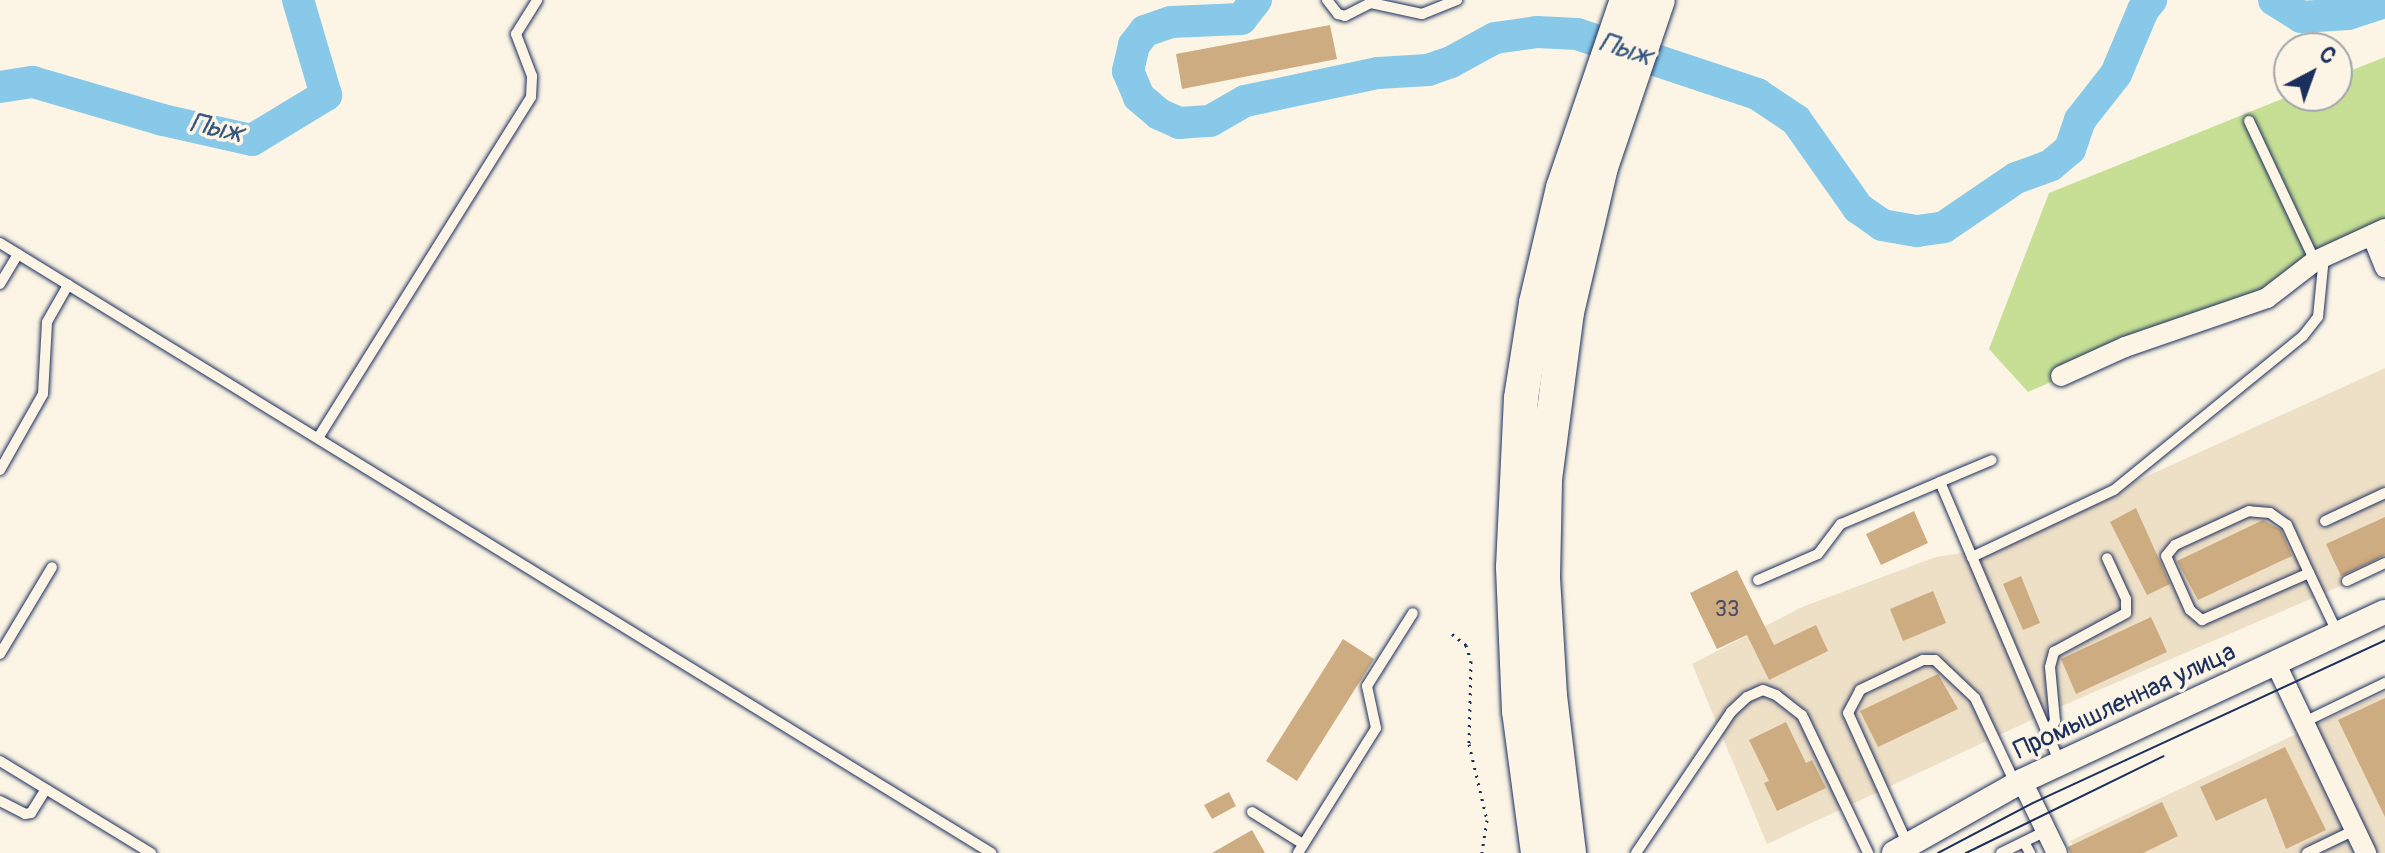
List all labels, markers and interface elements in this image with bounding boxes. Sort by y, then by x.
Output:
water label: Пыж [1595,26,1655,74]
north arrow [2273,32,2353,112]
text: С [2313,40,2342,70]
water label: Пыж [187,107,245,151]
house number: 33 [1715,597,1739,623]
street label: Промышленная улица [2009,637,2241,767]

